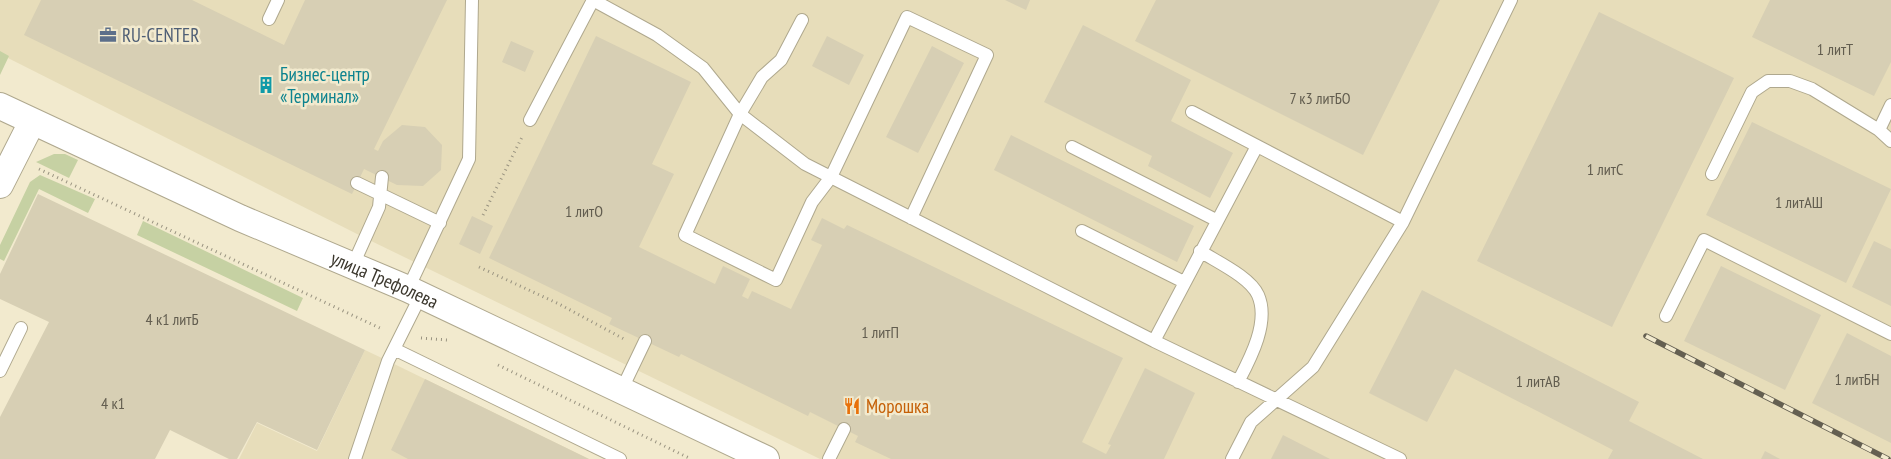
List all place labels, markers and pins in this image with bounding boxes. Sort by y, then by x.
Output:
place label: RU-CENTER [122,23,199,47]
office icon: RU-CENTER [98,25,118,45]
place label: Бизнес-центр «Терминал» [280,62,370,108]
building icon: Бизнес-центр «Терминал» [256,75,276,95]
place label: Морошка [866,394,929,418]
restaurant icon: Морошка [842,396,862,416]

